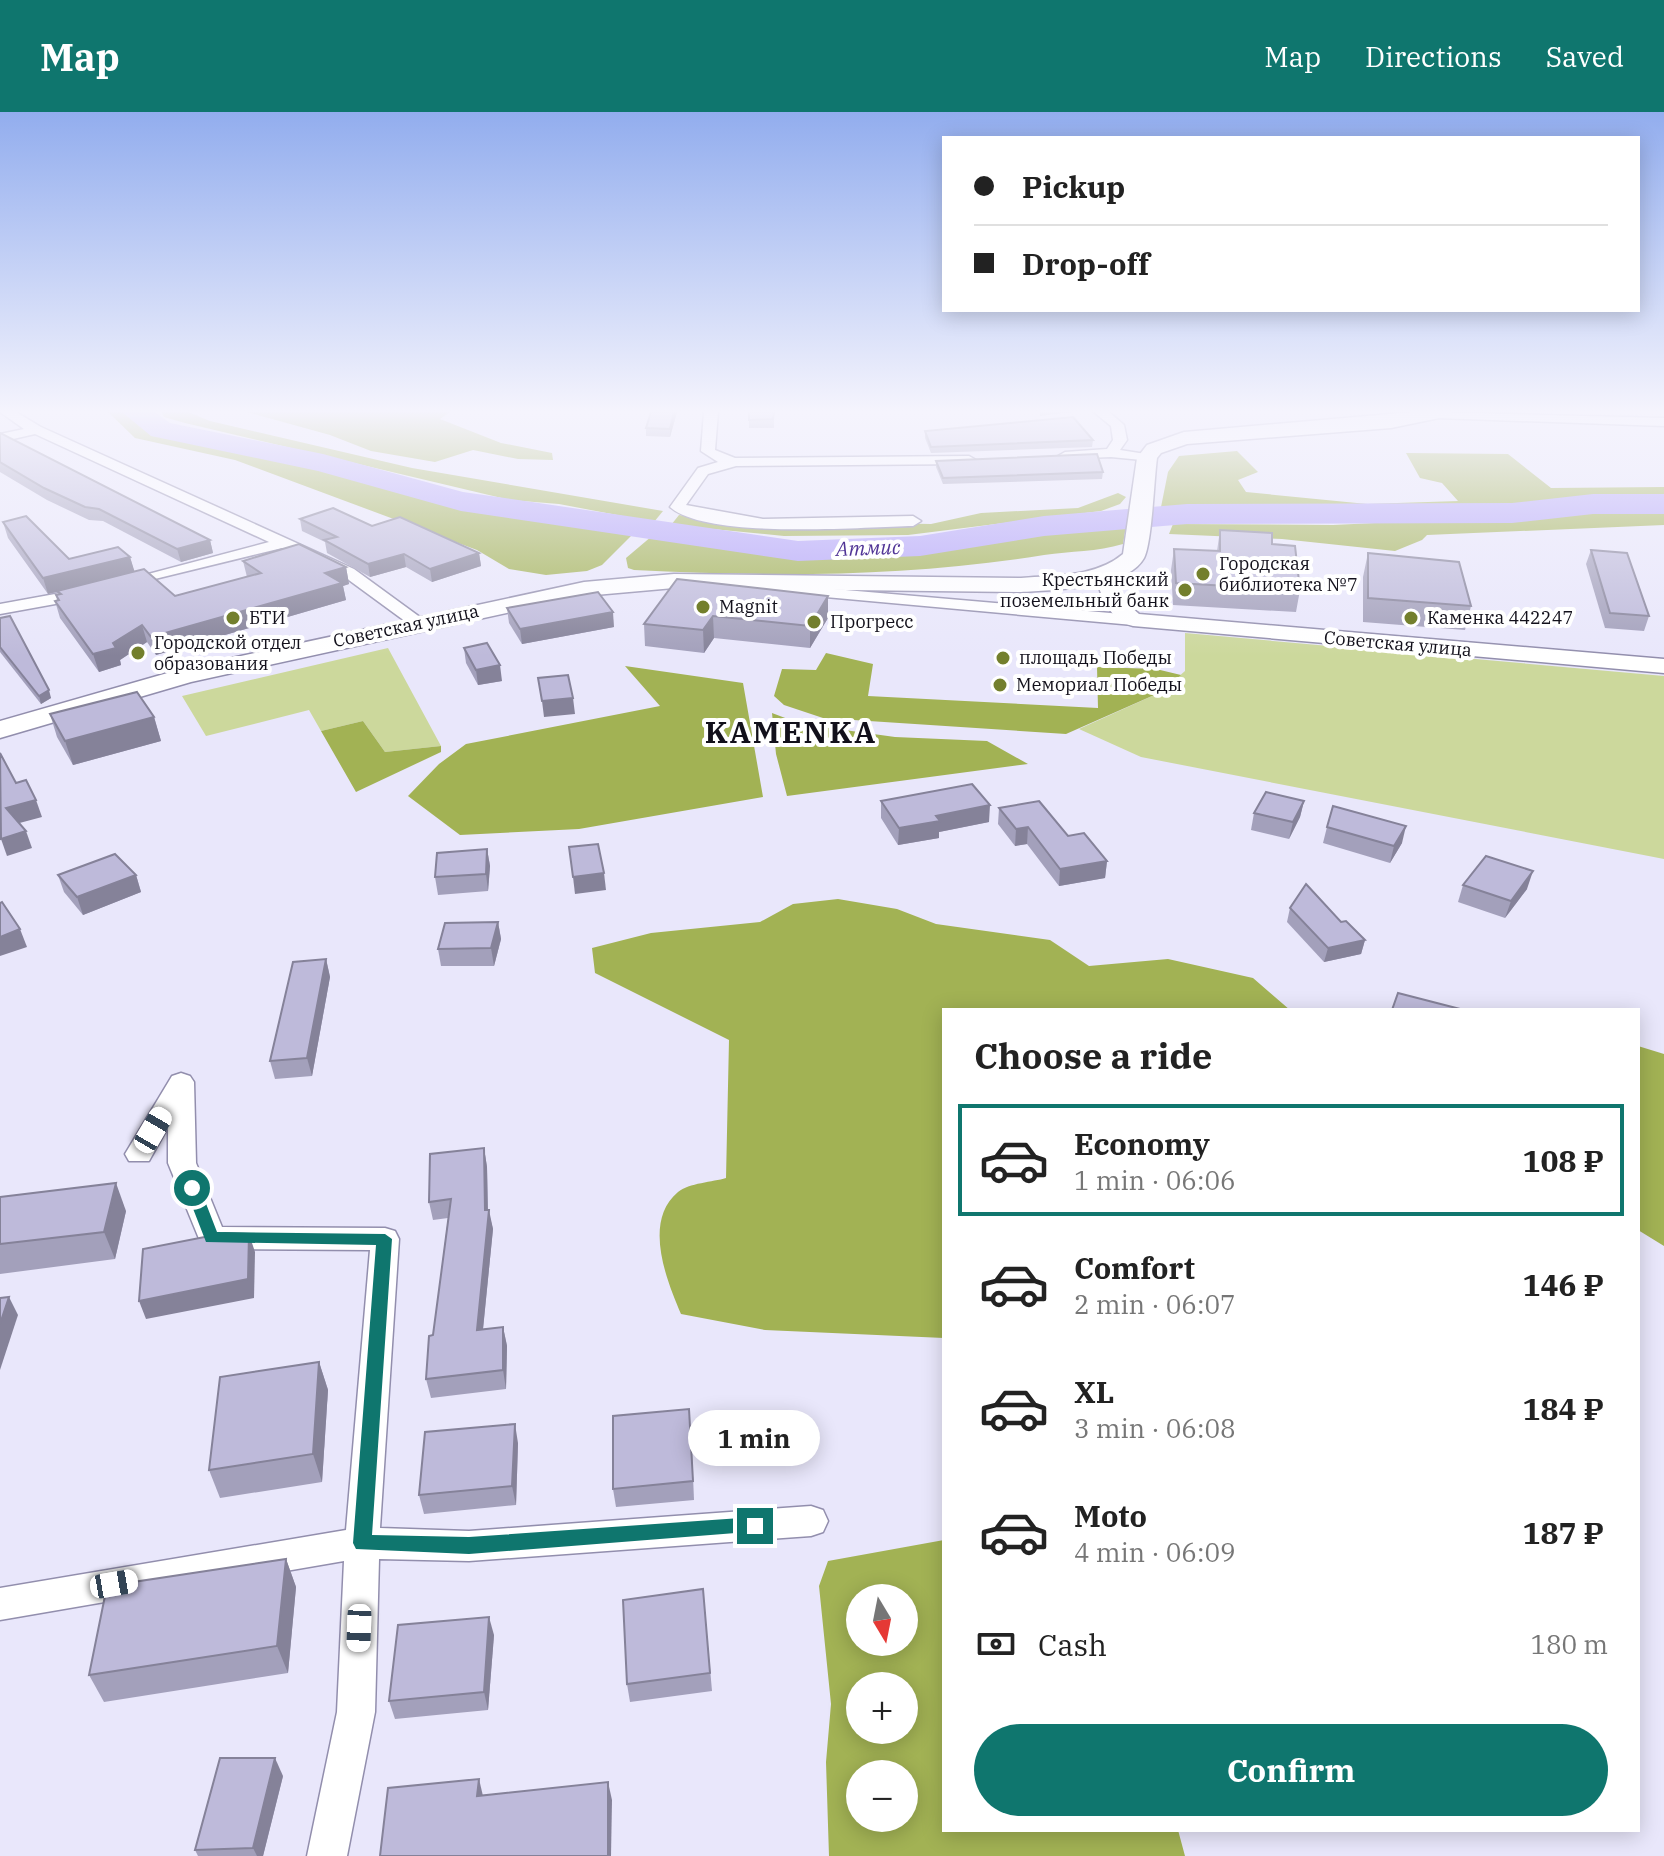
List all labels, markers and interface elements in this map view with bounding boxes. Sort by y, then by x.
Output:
text: Map [40,32,120,81]
text: Map [1264,38,1321,75]
text: Directions [1365,38,1502,75]
text: Saved [1546,38,1624,75]
text: Pickup [1022,167,1125,206]
text: Drop-off [1022,244,1150,283]
water label: Атмис [833,533,901,562]
place label: Городская библиотека №7 [1219,552,1358,596]
marker: Городская библиотека №7 [1194,565,1212,583]
place label: Крестьянский поземельный банк [1000,568,1170,612]
marker: Крестьянский поземельный банк [1176,581,1194,599]
place label: Magnit [719,595,778,618]
marker: Magnit [694,598,712,616]
street label: Советская улица [331,599,481,652]
place label: БТИ [249,606,286,629]
place label: Каменка 442247 [1427,606,1573,629]
marker: БТИ [224,609,242,627]
marker: Каменка 442247 [1402,609,1420,627]
place label: Прогресс [830,610,914,633]
marker: Прогресс [805,613,823,631]
street label: Советская улица [1323,626,1473,661]
place label: Городской отдел образования [154,631,301,675]
marker: Городской отдел образования [129,644,147,662]
place label: площадь Победы [1019,646,1172,669]
marker: площадь Победы [994,649,1012,667]
place label: Мемориал Победы [1016,673,1182,696]
marker: Мемориал Победы [991,676,1009,694]
district label: KAMENKA [705,712,877,751]
text: Choose a ride [974,1032,1213,1079]
car [131,1103,175,1157]
icon: car [978,1124,1050,1196]
text: Economy [1074,1124,1210,1163]
text: 108 ₽ [1523,1141,1604,1180]
text: 1 min · 06:06 [1074,1163,1236,1197]
route start [174,1170,210,1206]
icon: car [978,1248,1050,1320]
text: Comfort [1074,1248,1195,1287]
text: 146 ₽ [1523,1265,1604,1304]
text: 2 min · 06:07 [1074,1287,1236,1321]
icon: car [978,1372,1050,1444]
text: XL [1074,1372,1114,1411]
text: 184 ₽ [1523,1389,1604,1428]
callout: 1 min [689,1410,821,1466]
text: 3 min · 06:08 [1074,1411,1236,1445]
text: 1 min [718,1421,790,1455]
icon: car [978,1496,1050,1568]
text: Moto [1074,1496,1147,1535]
route end [737,1508,773,1544]
text: 187 ₽ [1523,1513,1604,1552]
text: 4 min · 06:09 [1074,1535,1236,1569]
car [88,1568,140,1600]
north arrow [846,1584,918,1656]
map controls [846,1584,918,1832]
car [346,1604,372,1652]
icon: cash [974,1622,1018,1666]
text: Cash [1038,1625,1107,1664]
text: 180 m [1530,1627,1608,1661]
button: + [846,1672,918,1744]
button: Confirm [974,1724,1608,1816]
button: − [846,1760,918,1832]

